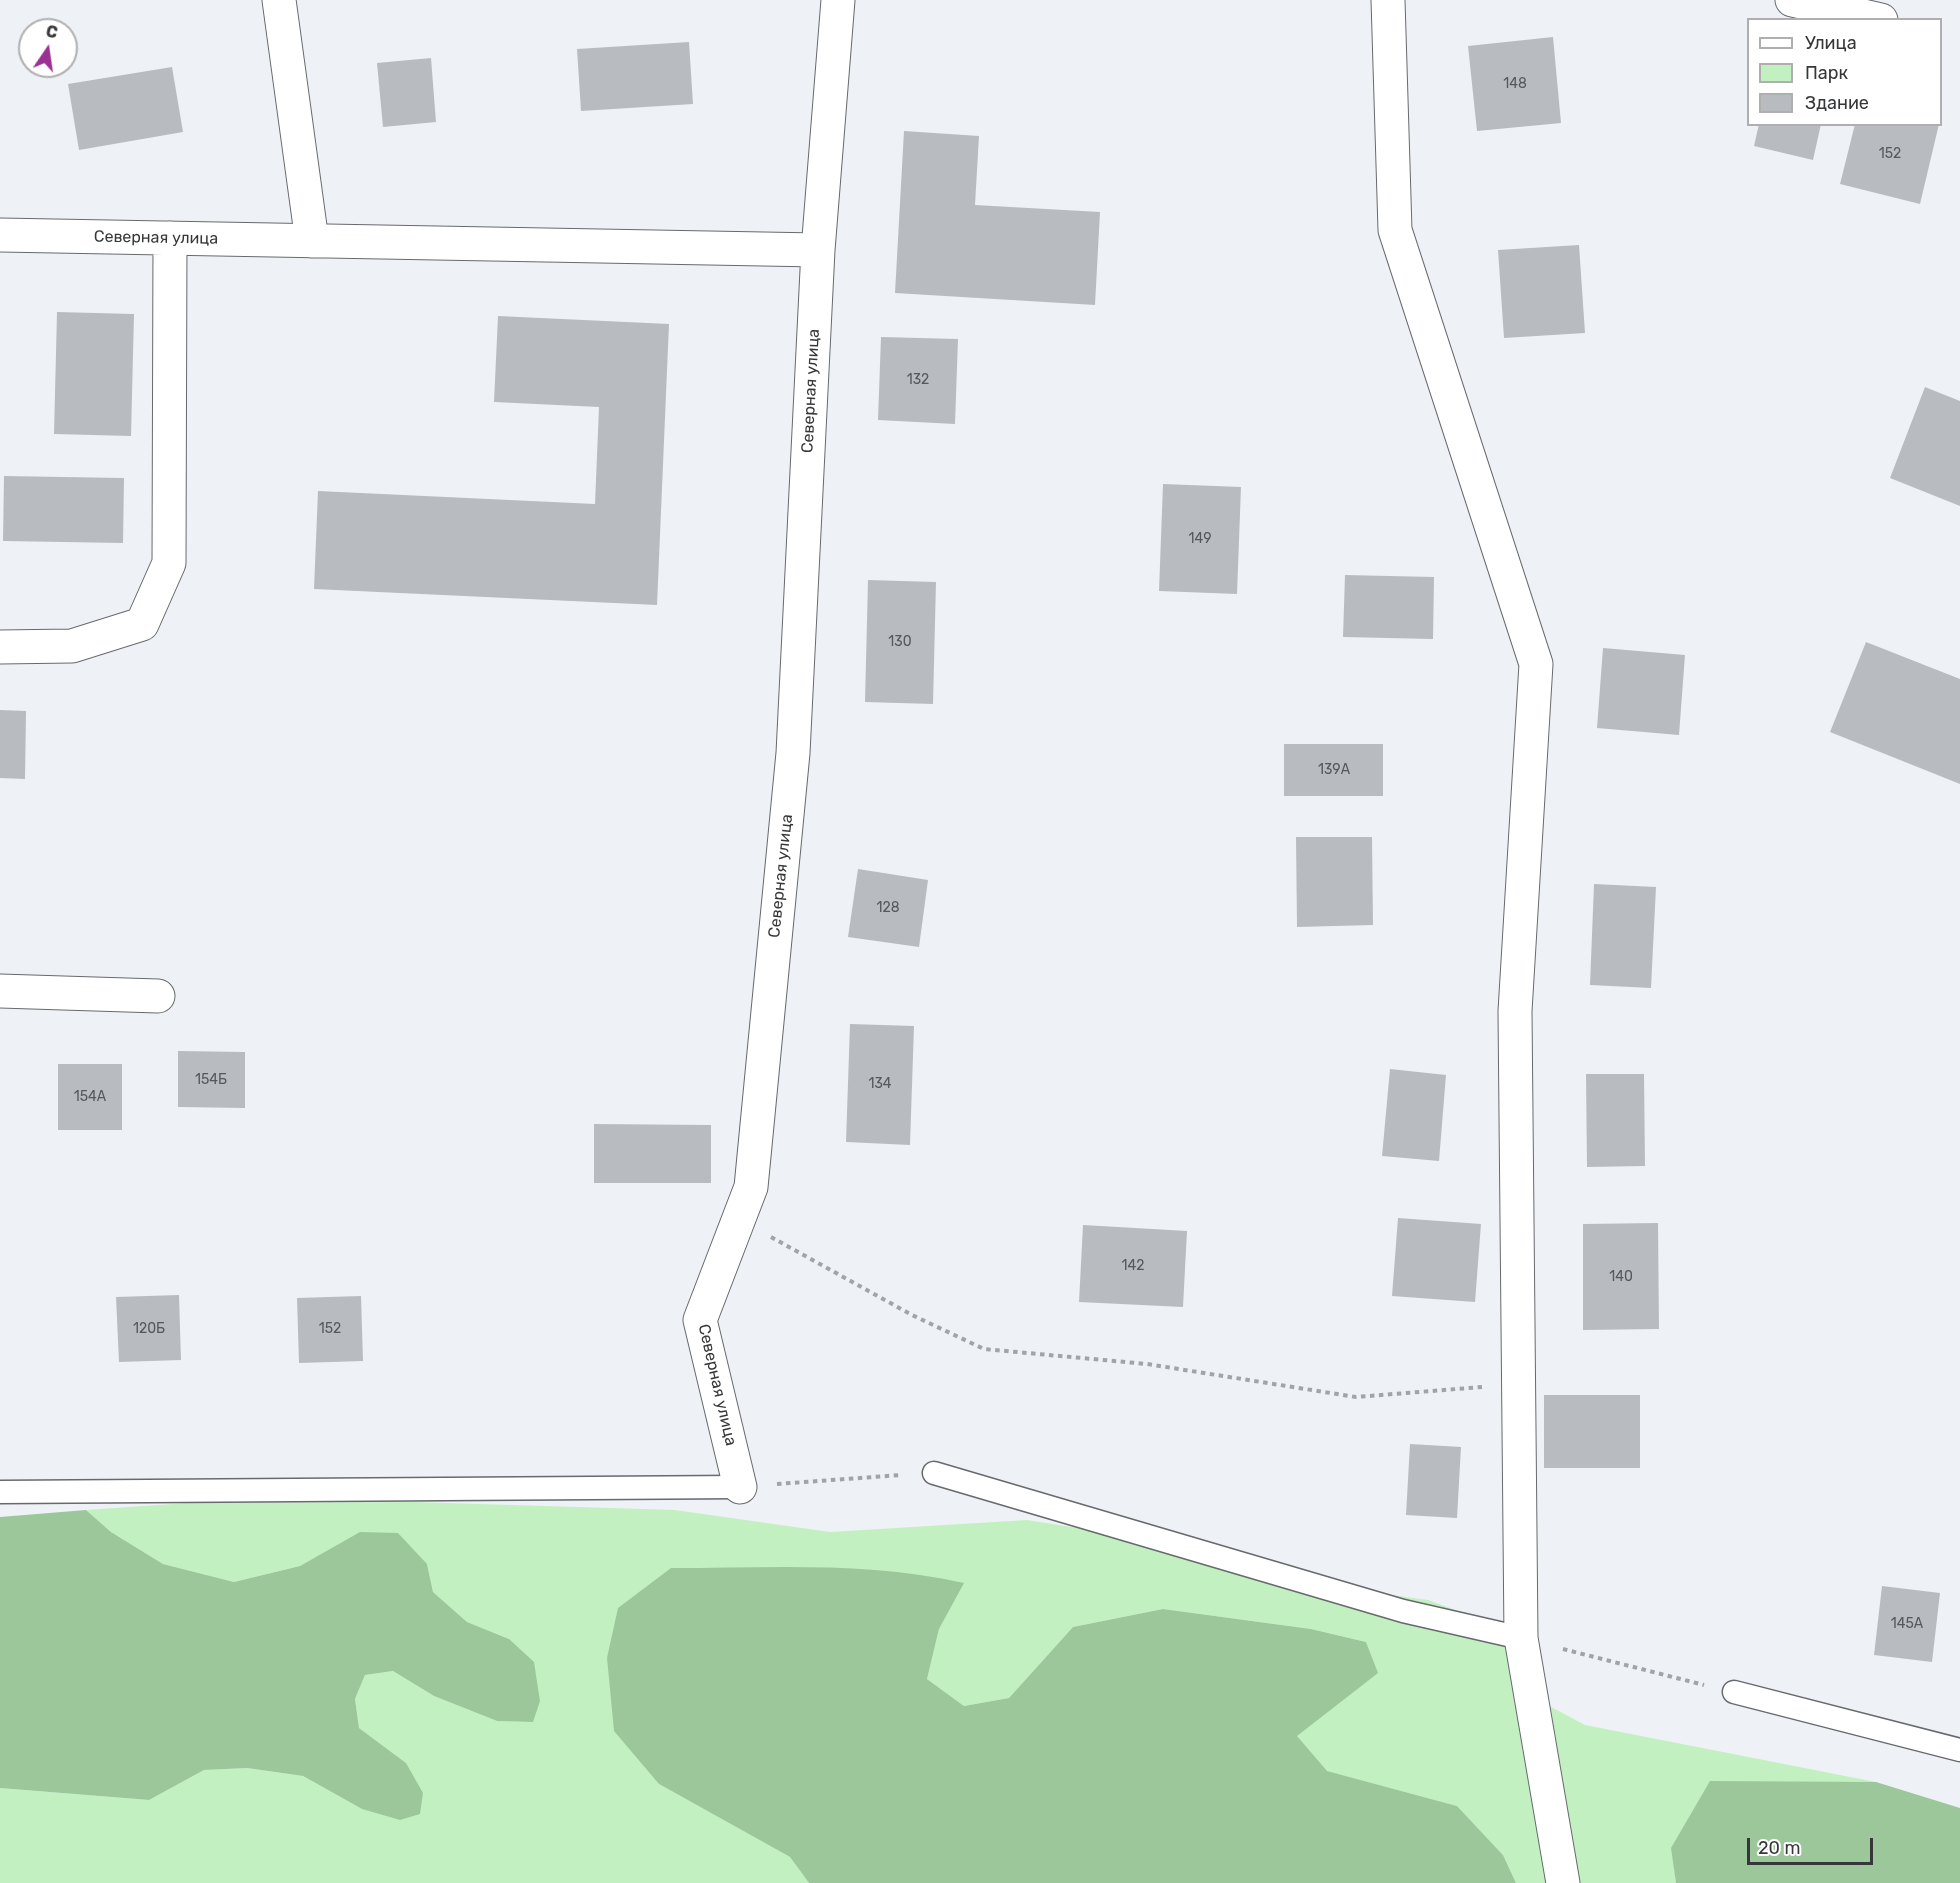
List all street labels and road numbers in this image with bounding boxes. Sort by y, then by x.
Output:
street label: Северная улица [94,227,218,249]
street label: Северная улица [798,328,824,454]
street label: Северная улица [765,813,797,939]
street label: Северная улица [694,1322,740,1448]

